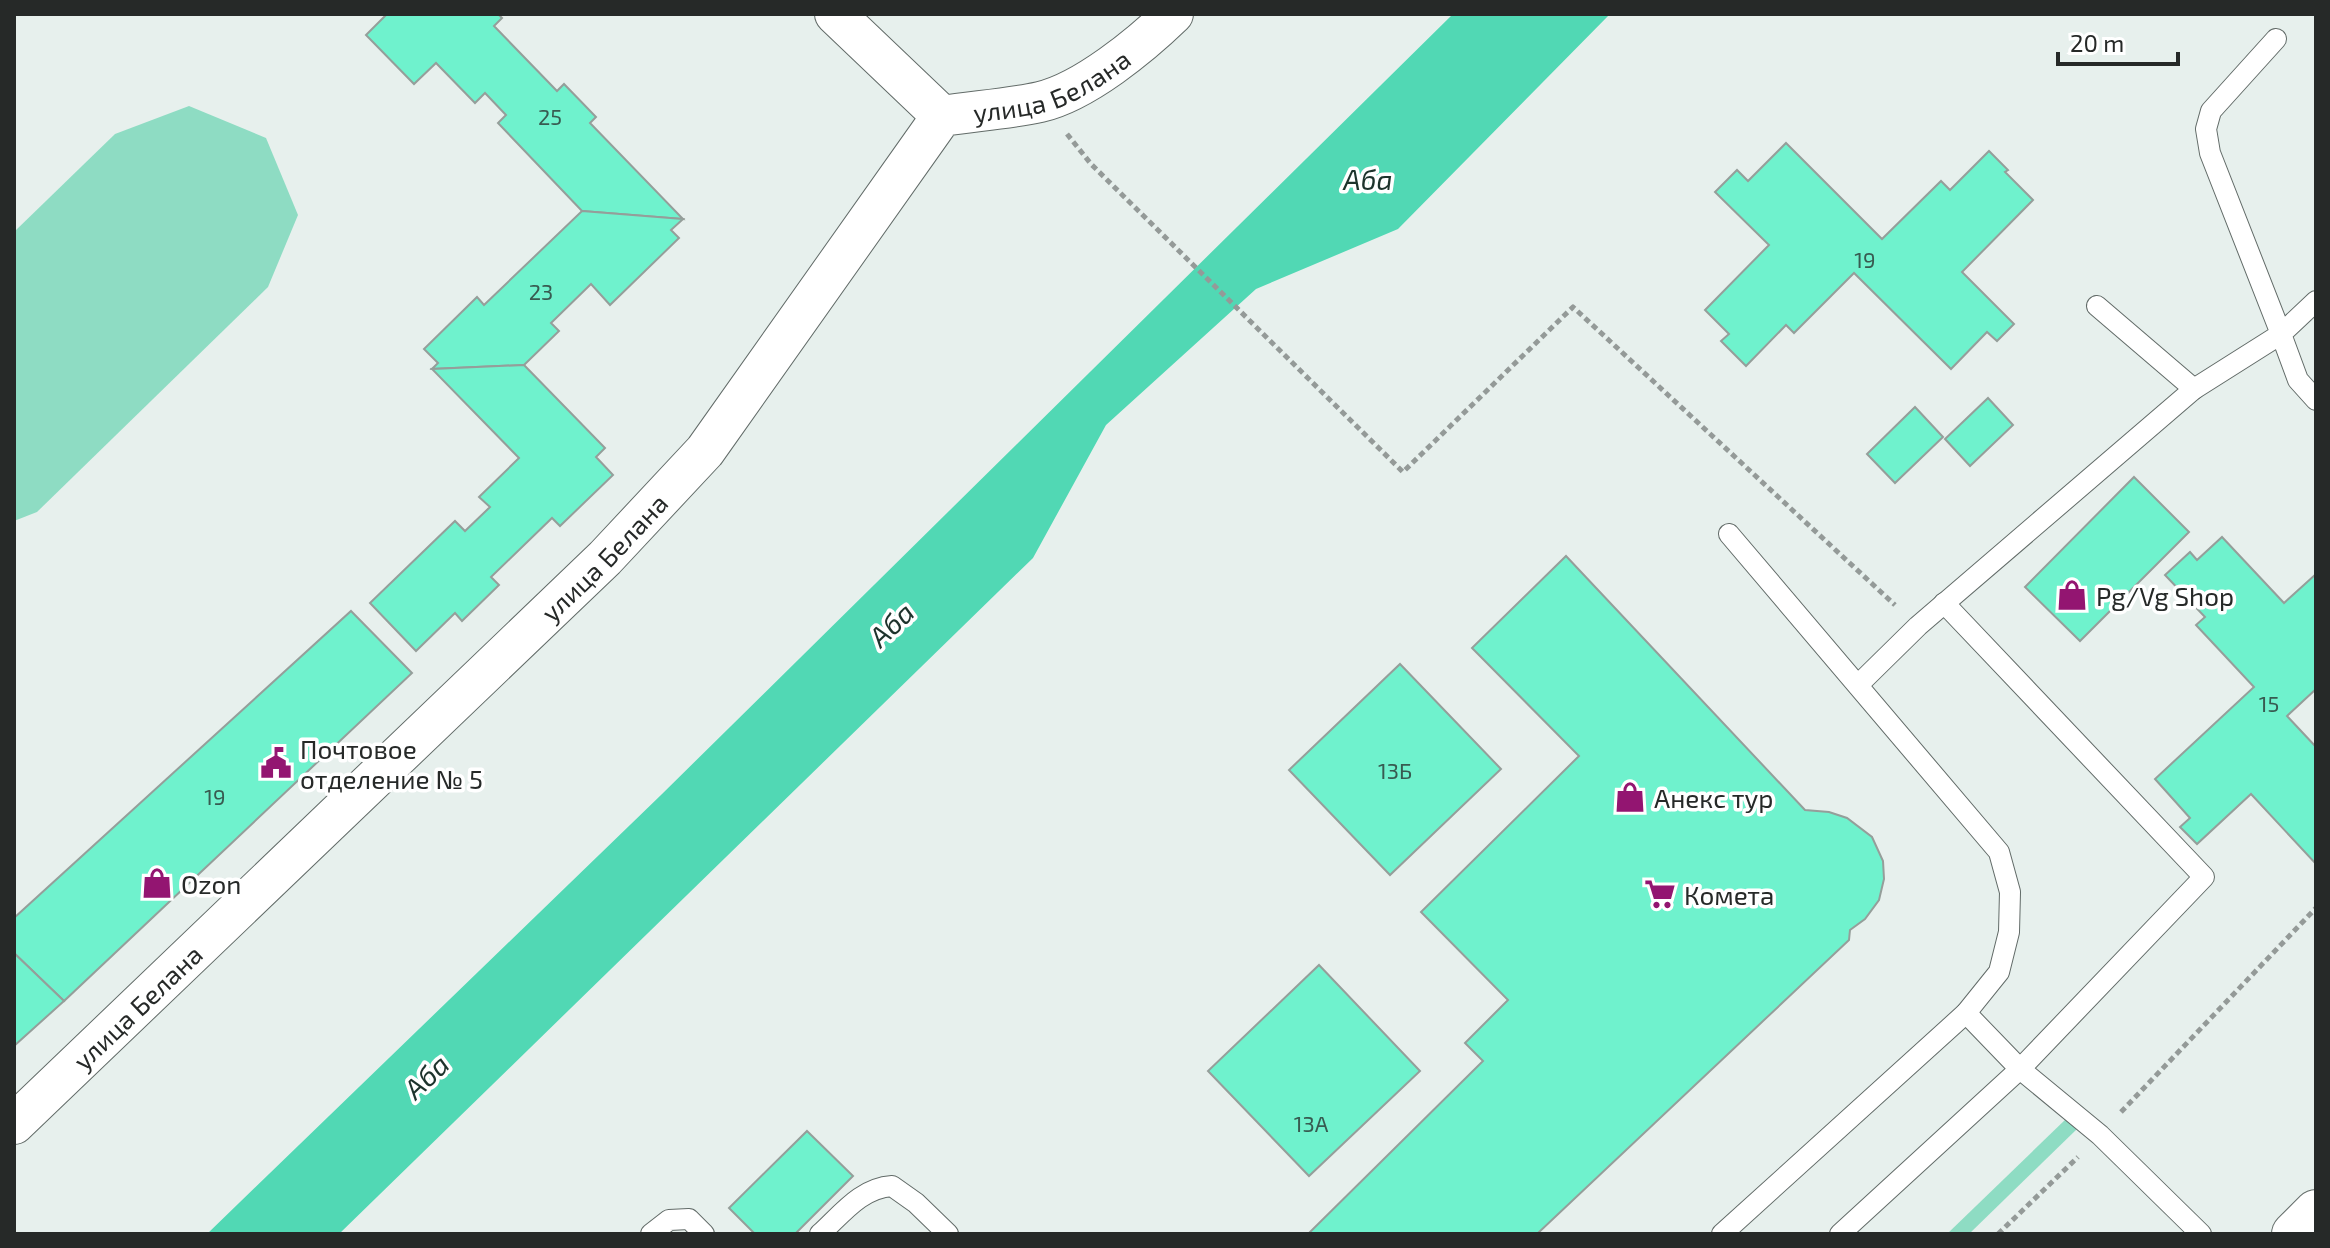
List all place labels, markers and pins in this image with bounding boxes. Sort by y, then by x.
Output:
shop icon: Pg/Vg Shop [2055,578,2089,612]
place label: Pg/Vg Shop [2096,580,2234,611]
place label: Почтовое отделение № 5 [300,733,483,794]
public building icon: Почтовое отделение № 5 [259,746,293,780]
shop icon: Анекс тур [1613,780,1647,814]
place label: Анекс тур [1654,782,1774,814]
shop icon: Ozon [140,866,174,900]
place label: Ozon [181,868,241,899]
supermarket icon: Комета [1643,877,1677,911]
place label: Комета [1684,879,1774,910]

